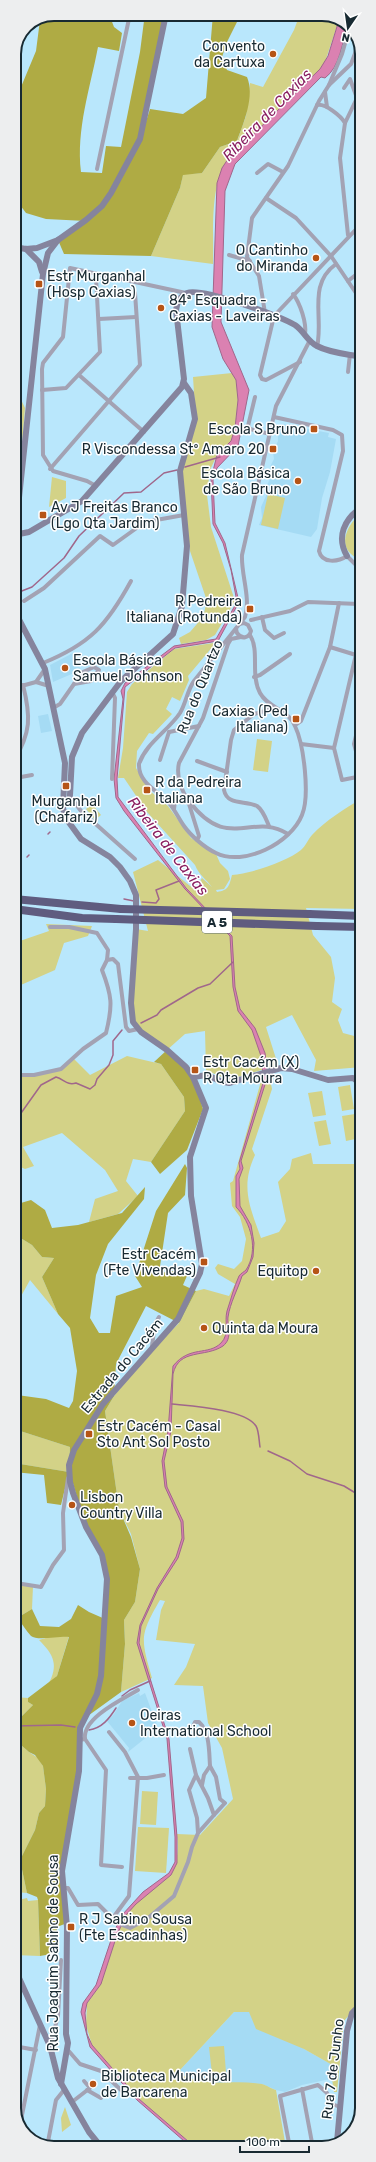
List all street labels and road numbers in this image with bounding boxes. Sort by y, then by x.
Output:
street label: Rua do Quartzo [173,637,227,737]
road number: A 5 [202,911,232,933]
street label: Estrada do Cacém [77,1315,167,1417]
street label: Rua Joaquim Sabino de Sousa [45,1854,62,2052]
street label: Rua 7 de Junho [318,2018,348,2120]

